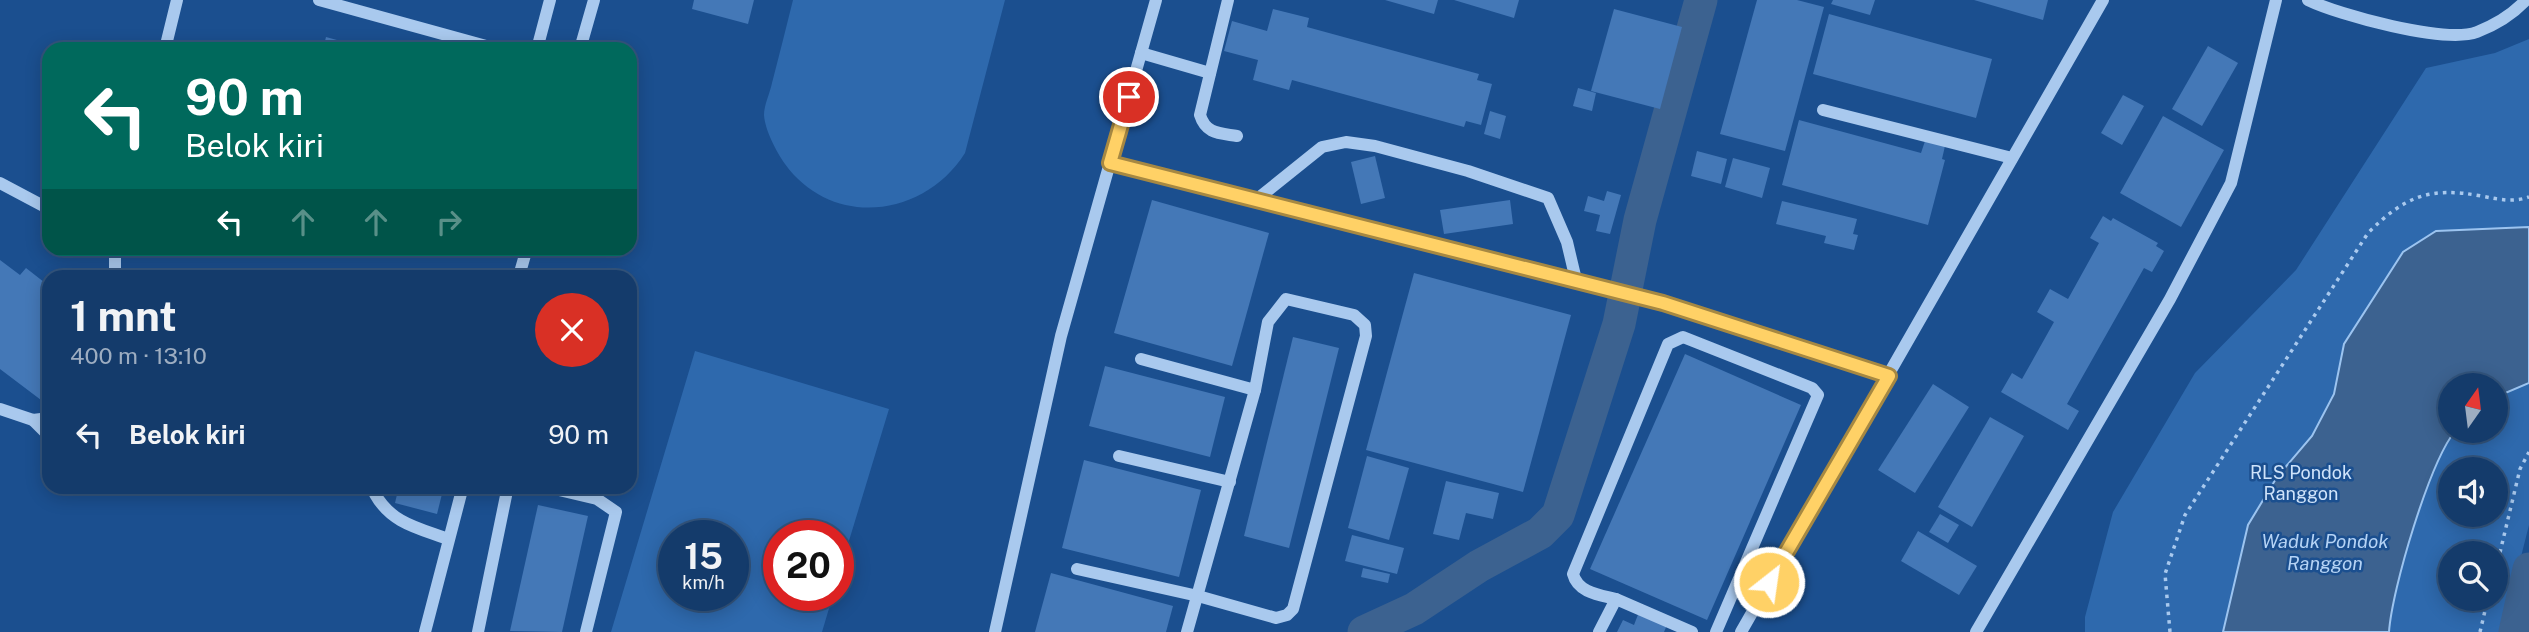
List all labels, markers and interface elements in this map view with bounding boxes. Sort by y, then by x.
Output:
pin [1099,67,1159,127]
text: 90 m [185,68,304,126]
icon: left [70,70,161,161]
icon: arrive [1110,78,1148,116]
text: Belok kiri [185,127,324,164]
icon: left [211,203,249,241]
icon: ahead [284,203,322,241]
icon: ahead [357,203,395,241]
icon: right [430,203,468,241]
text: 1 mnt [70,291,177,340]
button: close [535,293,609,367]
text: 400 m · 13:10 [70,342,207,369]
north arrow [2438,373,2508,443]
map controls [2438,373,2508,611]
icon: left [70,416,108,454]
text: Belok kiri [129,419,245,450]
text: 90 m [548,419,609,450]
button: sound [2438,457,2508,527]
park label: RLS Pondok Ranggon [2250,462,2352,504]
speed limit sign: 20 [763,520,854,611]
water label: Waduk Pondok Ranggon [2261,530,2389,574]
text: 15 [684,536,723,577]
button: search [2438,541,2508,611]
position arrow [1732,545,1806,619]
text: km/h [682,572,725,593]

